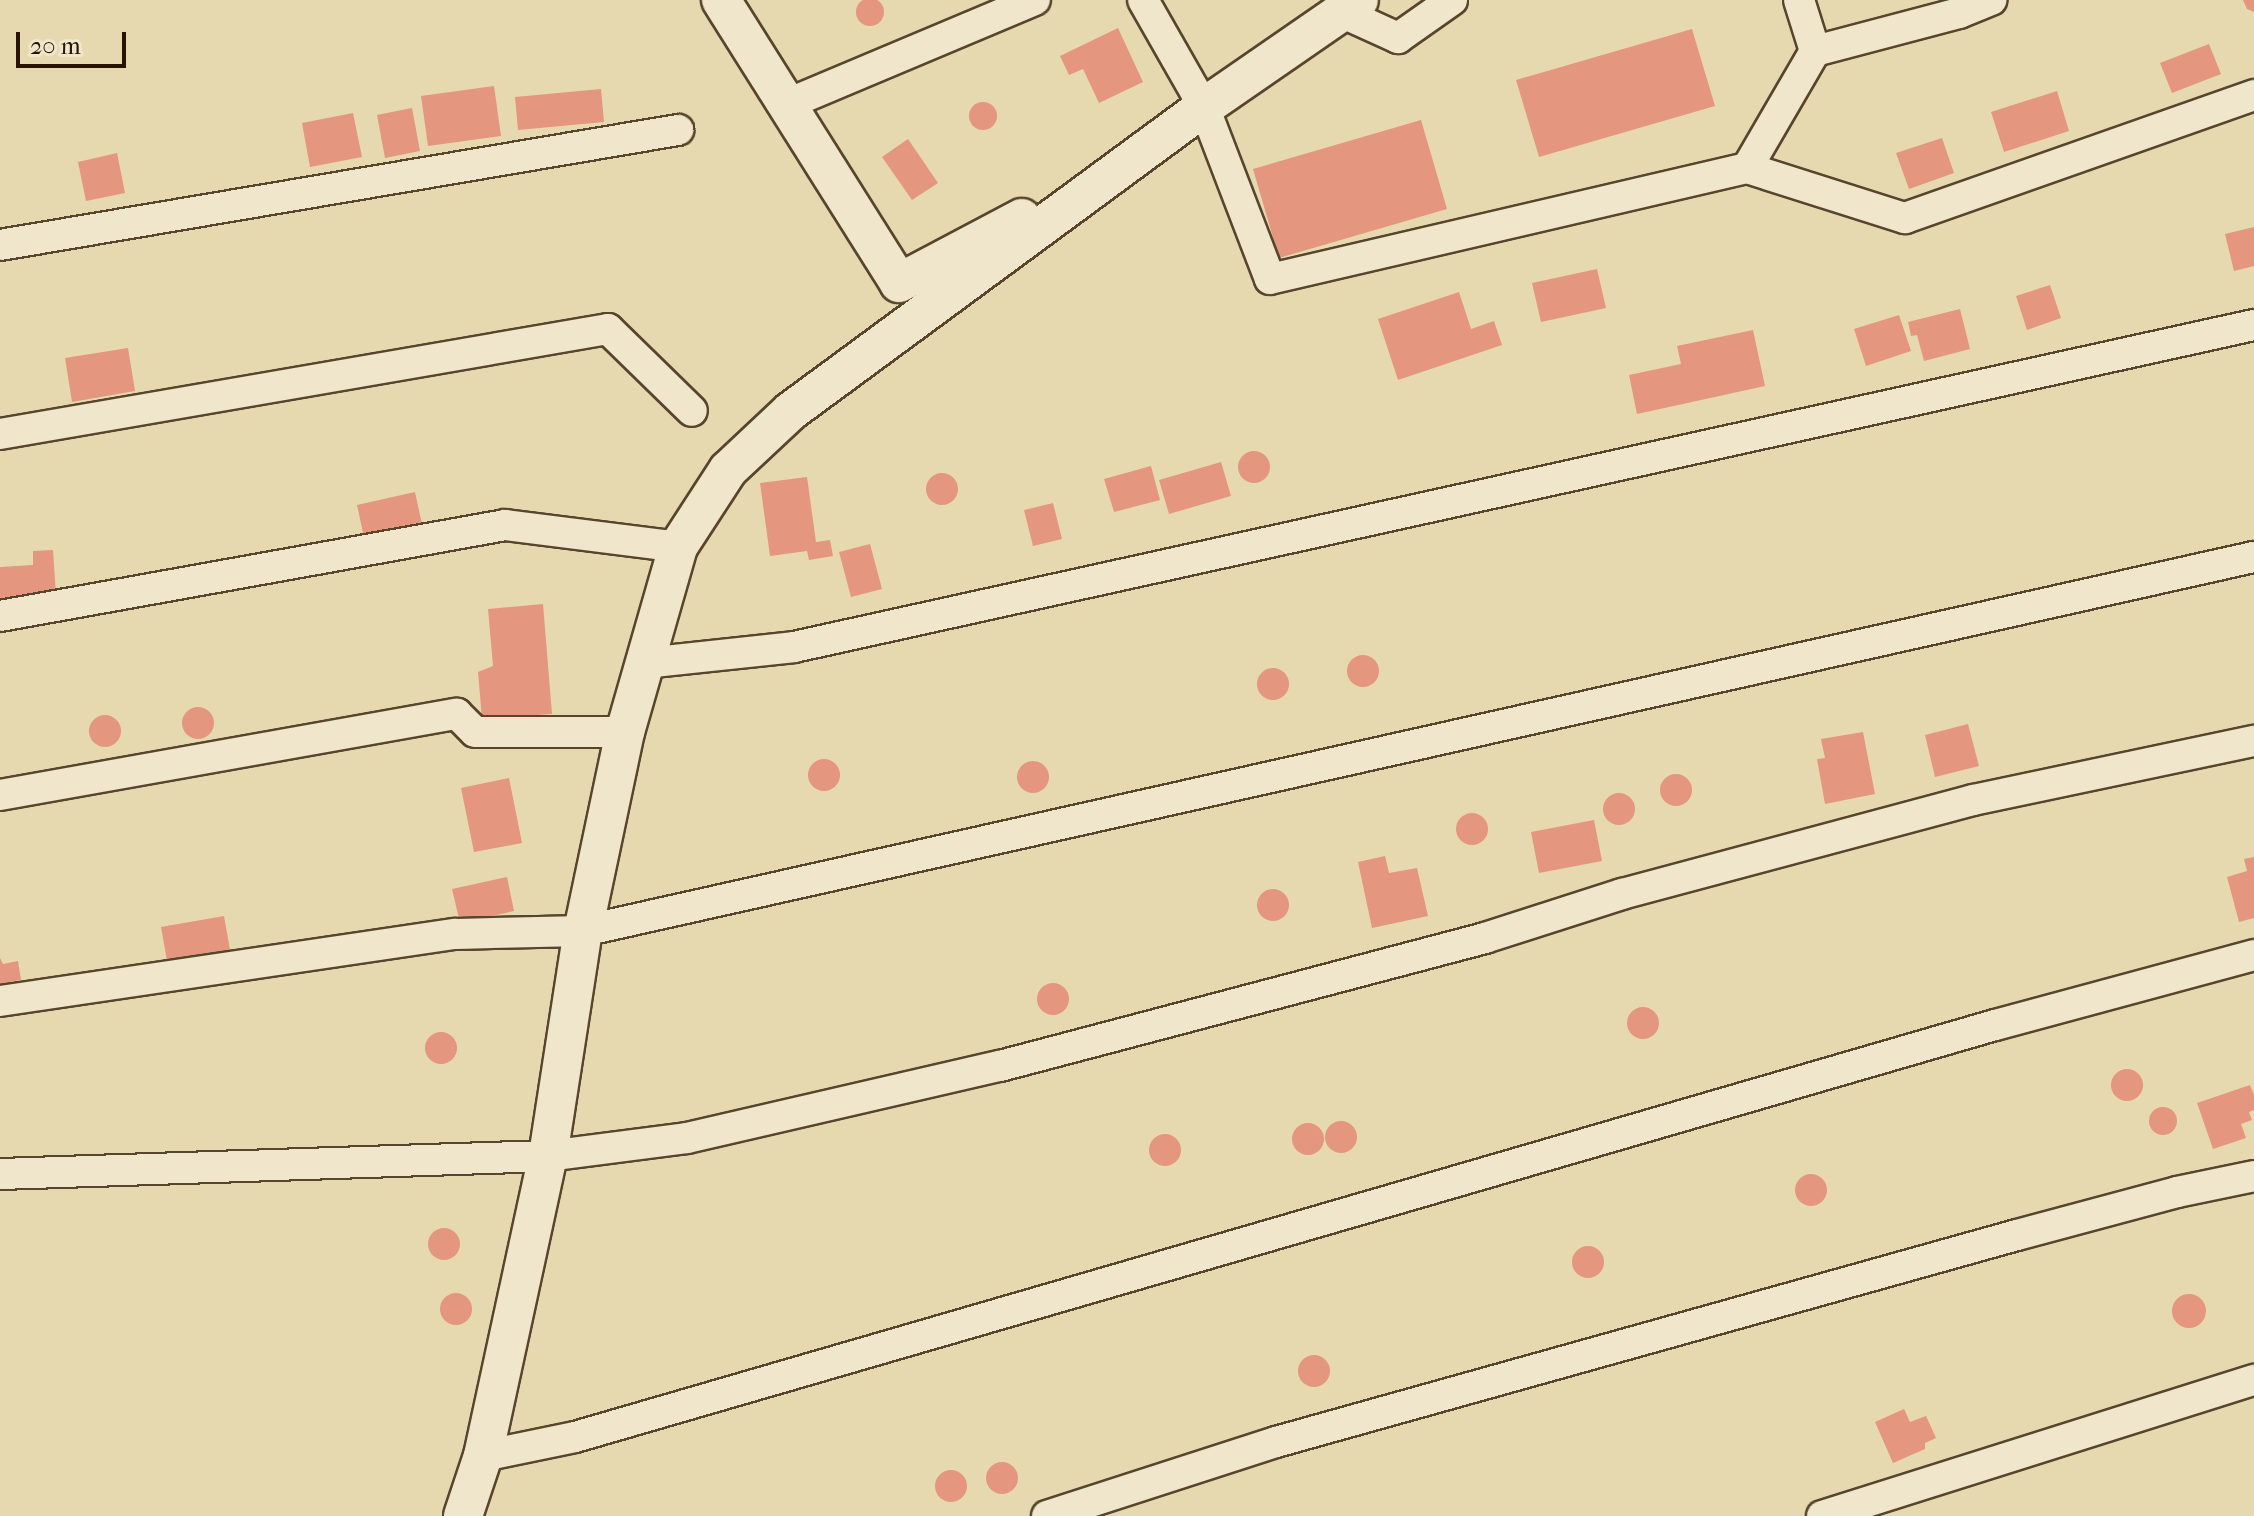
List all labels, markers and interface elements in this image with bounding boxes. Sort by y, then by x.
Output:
scale bar [20,16,130,66]
text: 20 m [30,32,81,60]

